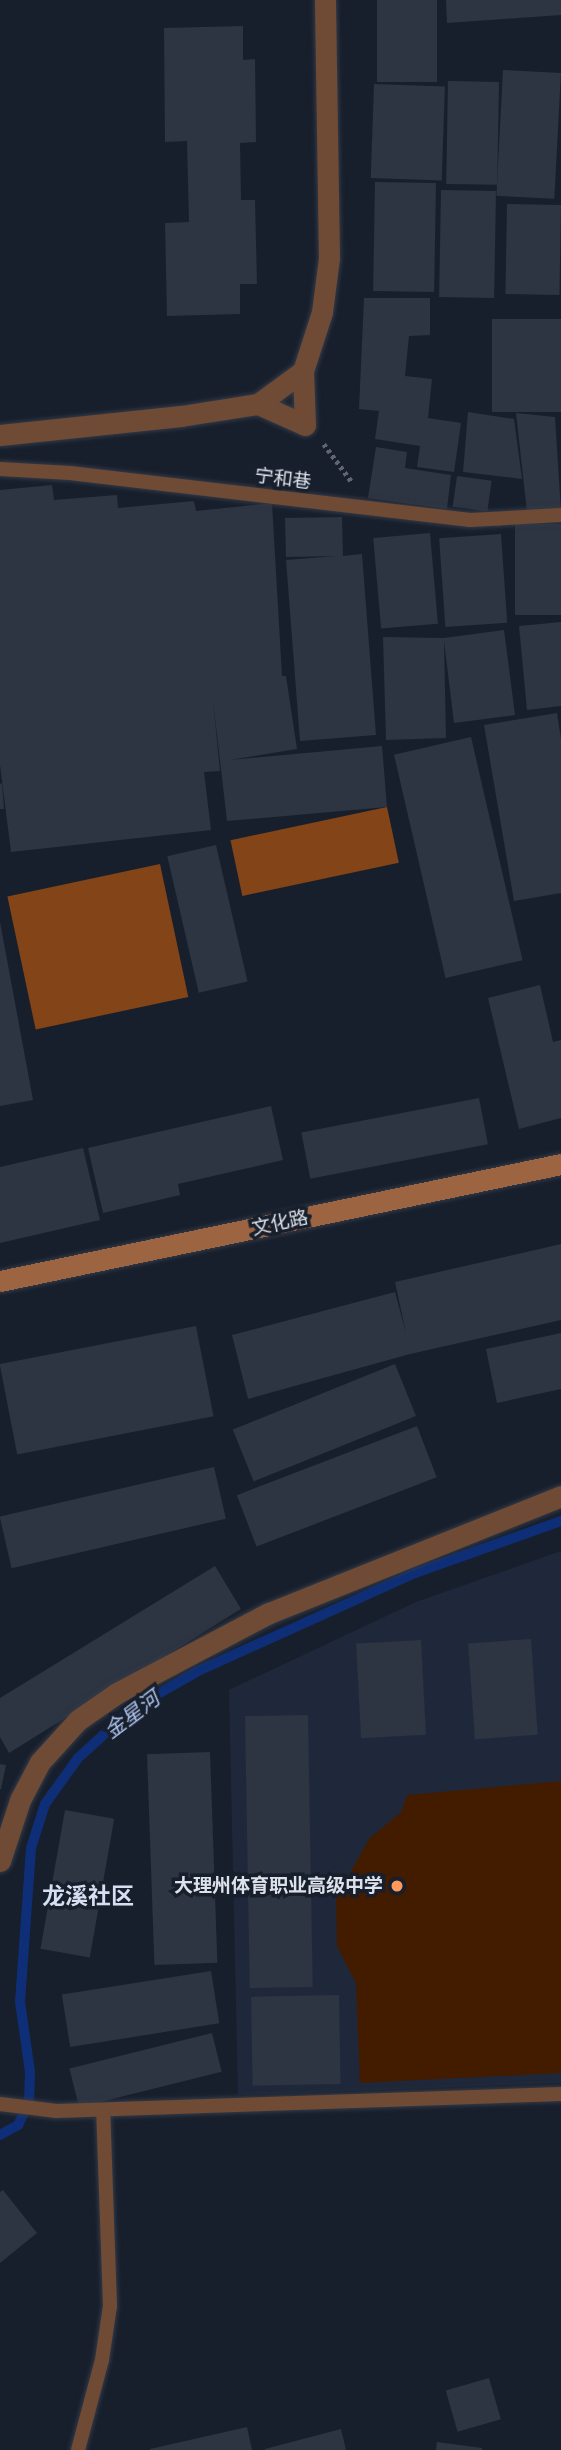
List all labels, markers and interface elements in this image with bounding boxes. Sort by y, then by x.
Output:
street label: 宁和巷 [253,464,313,494]
street label: 文化路 [250,1206,310,1240]
water label: 金星河 [99,1686,165,1744]
place label: 大理州体育职业高级中学 [174,1875,383,1897]
marker: 大理州体育职业高级中学 [389,1878,405,1894]
district label: 龙溪社区 [42,1882,134,1910]

